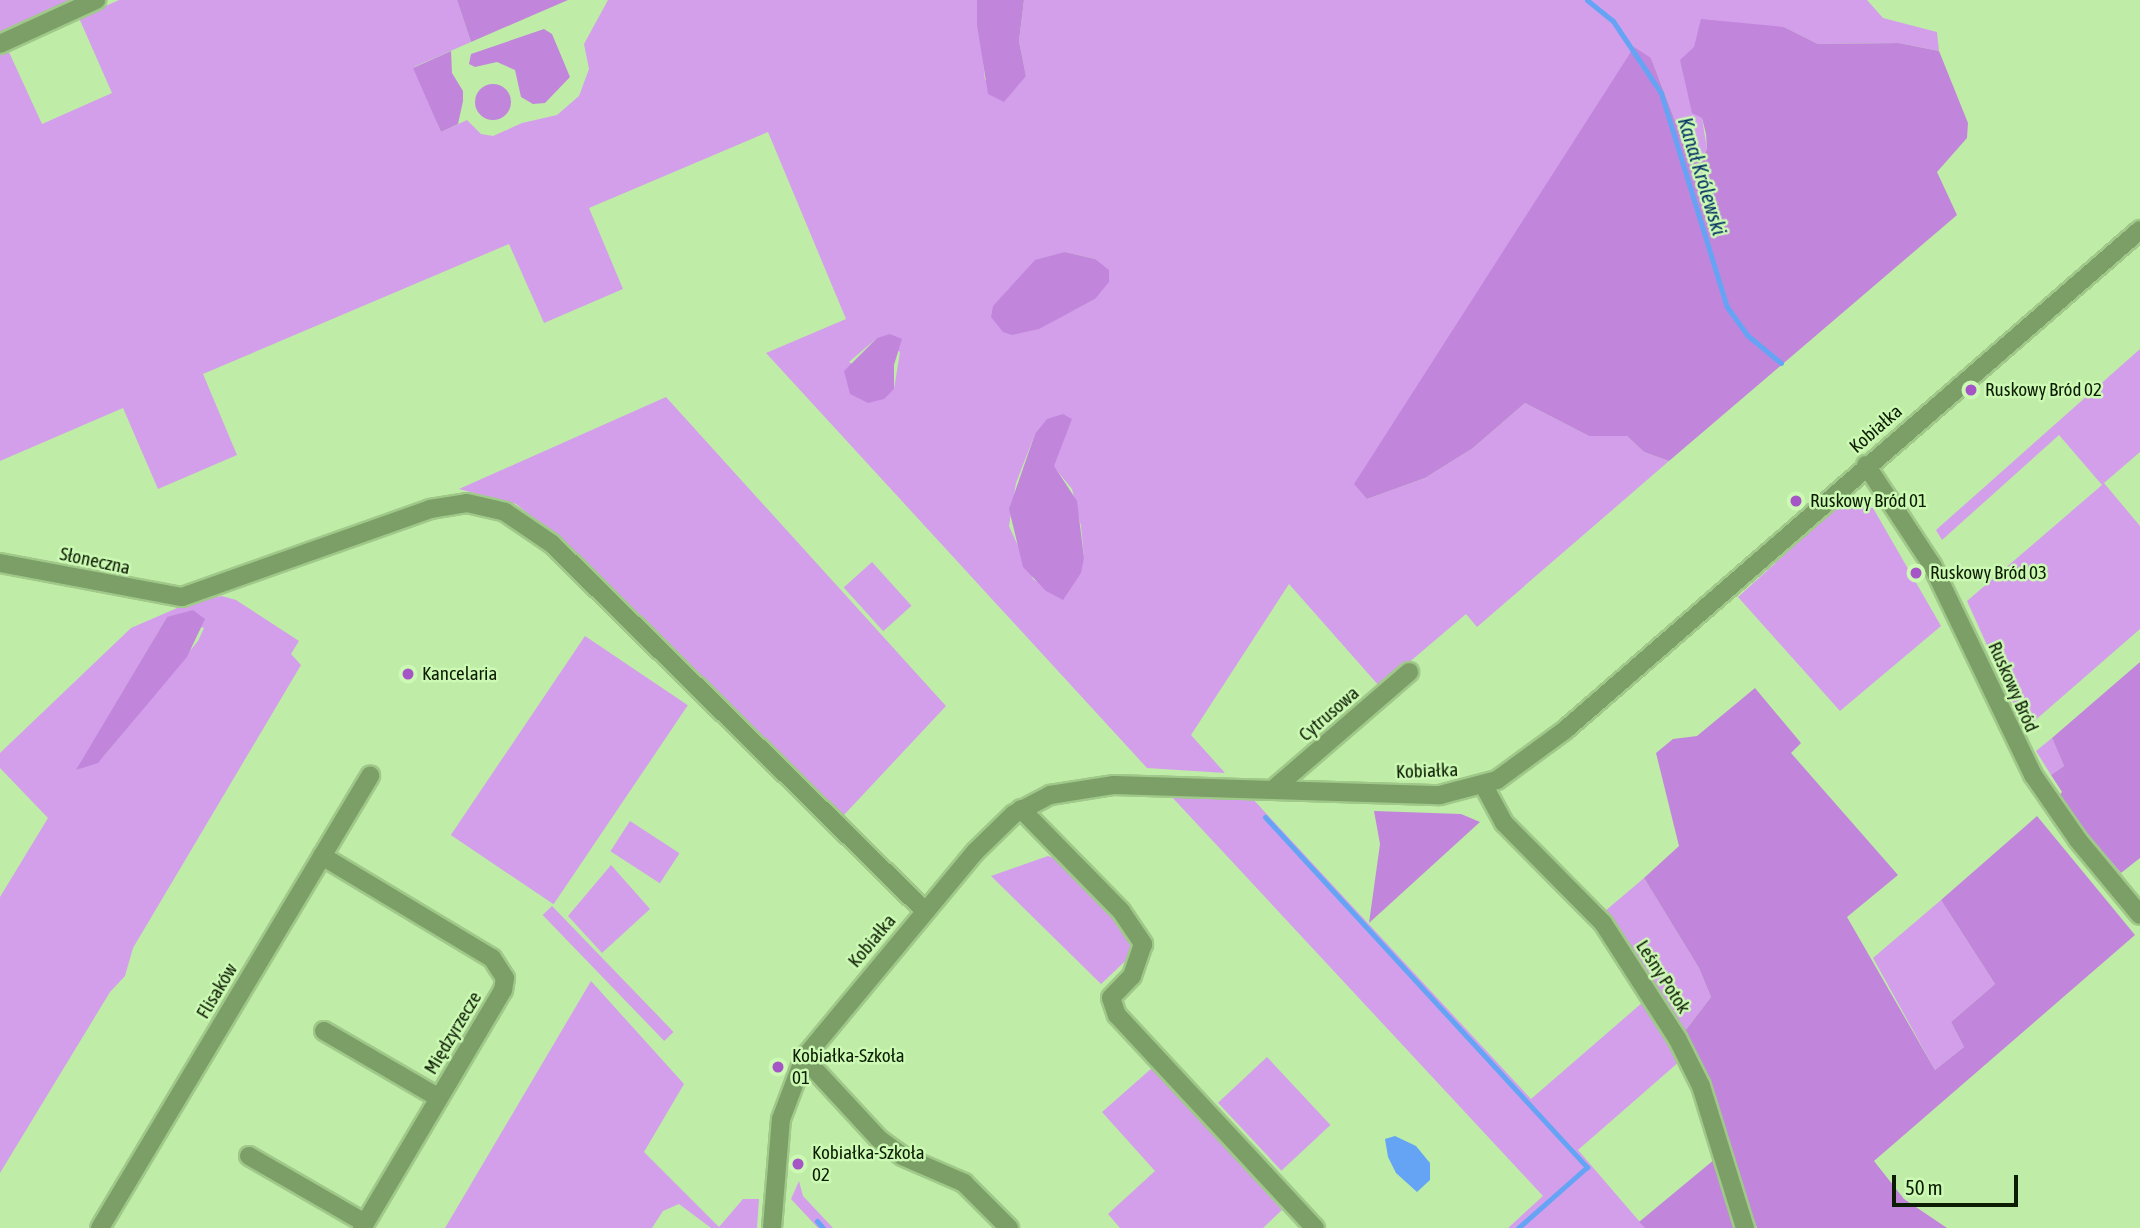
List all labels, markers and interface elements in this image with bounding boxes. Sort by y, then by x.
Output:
water label: Kanał Królewski [1673,114,1733,238]
place label: Ruskowy Bród 02 [1985,379,2102,401]
marker: Ruskowy Bród 02 [1963,382,1979,398]
street label: Kobiałka [1845,400,1907,458]
place label: Ruskowy Bród 01 [1810,490,1927,512]
marker: Ruskowy Bród 01 [1788,493,1804,509]
street label: Słoneczna [58,542,132,580]
place label: Ruskowy Bród 03 [1930,562,2047,584]
marker: Ruskowy Bród 03 [1908,565,1924,581]
street label: Ruskowy Bród [1983,638,2043,736]
place label: Kancelaria [422,663,497,685]
marker: Kancelaria [400,666,416,682]
street label: Cytrusowa [1294,682,1364,746]
street label: Kobiałka [1395,759,1459,783]
street label: Kobiałka [843,910,901,972]
street label: Leśny Potok [1631,936,1695,1018]
street label: Flisaków [192,959,242,1023]
street label: Międzyrzecze [419,988,487,1078]
place label: Kobiałka-Szkoła 01 [792,1045,905,1089]
marker: Kobiałka-Szkoła 01 [770,1059,786,1075]
place label: Kobiałka-Szkoła 02 [812,1142,925,1186]
marker: Kobiałka-Szkoła 02 [790,1156,806,1172]
scale bar [1895,1162,2021,1206]
text: 50 m [1905,1175,1943,1199]

